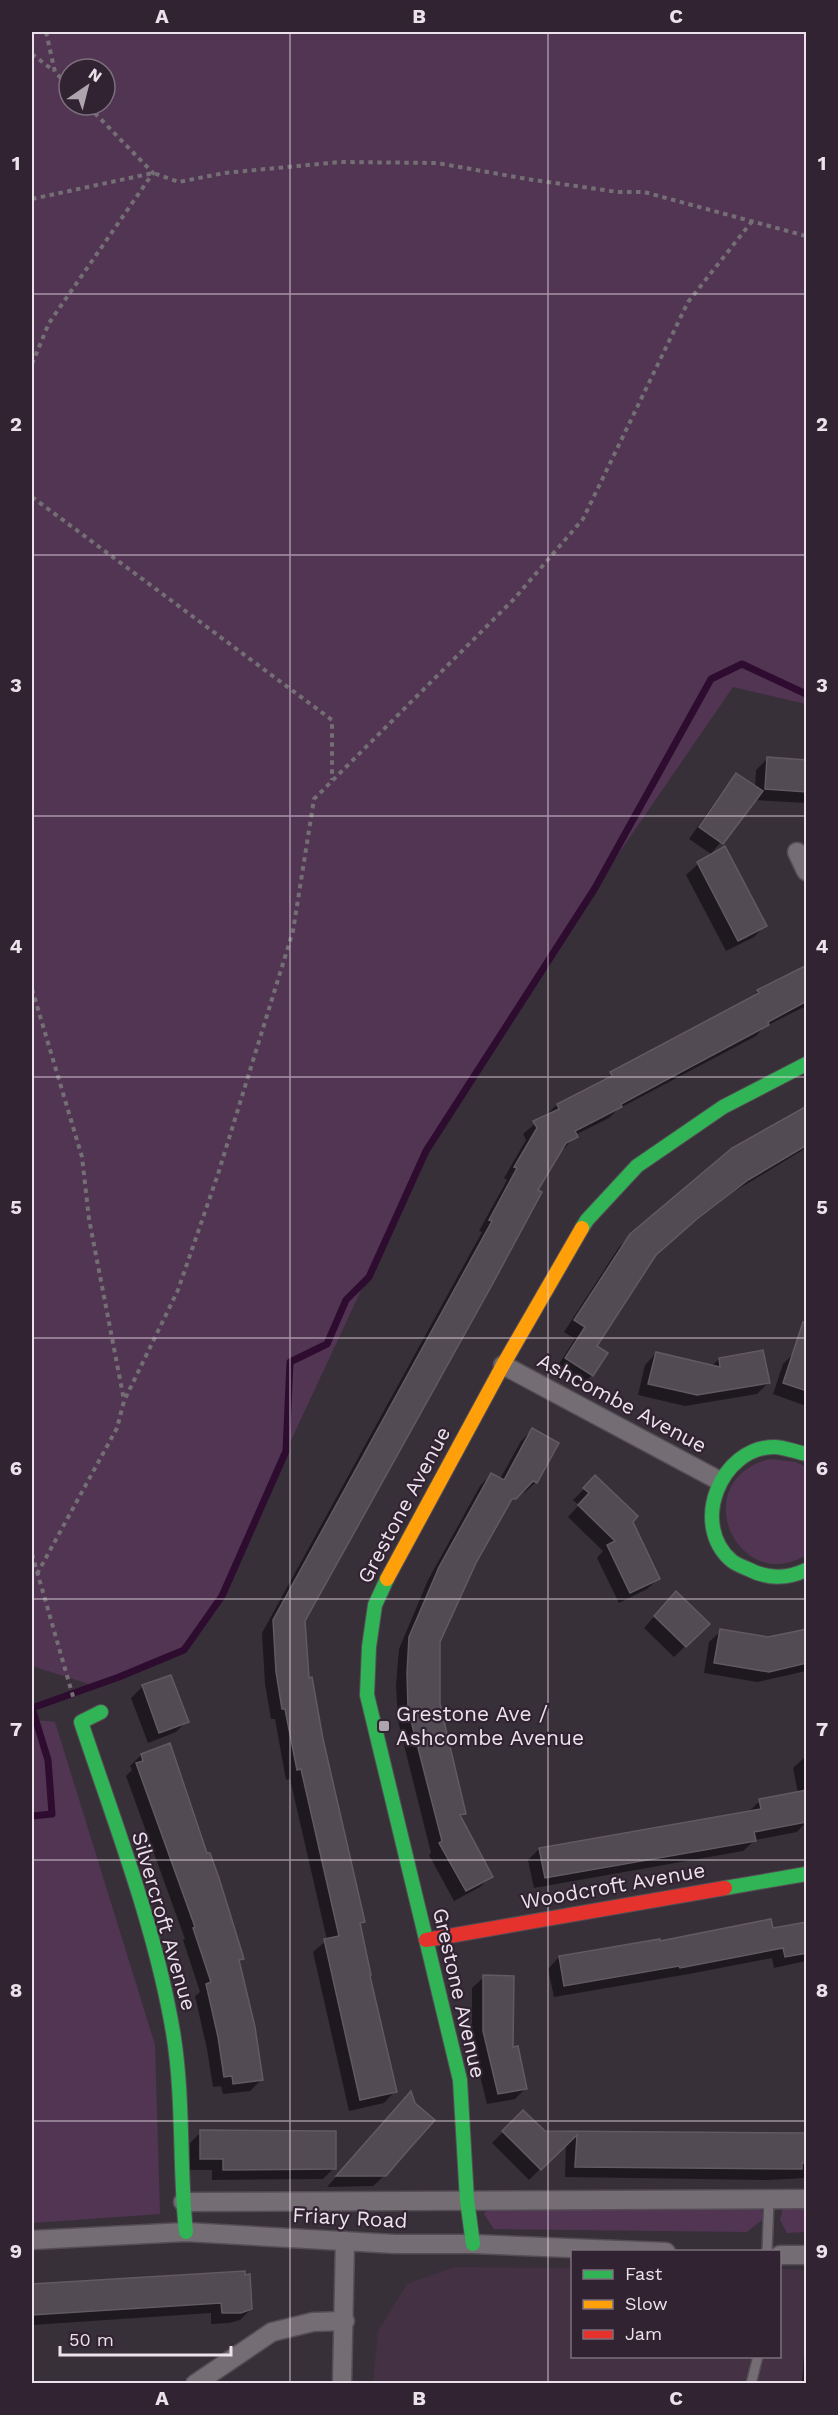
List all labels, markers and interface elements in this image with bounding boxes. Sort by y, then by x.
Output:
text: A [155,4,169,28]
text: B [412,4,426,28]
text: C [669,4,683,28]
north arrow [57,57,117,117]
text: N [85,64,106,86]
text: 1 [12,151,20,175]
text: 1 [818,151,826,175]
text: 2 [10,412,22,436]
text: 2 [816,412,828,436]
text: 3 [10,673,22,697]
text: 3 [816,673,828,697]
text: 4 [10,934,23,958]
text: 4 [816,934,829,958]
text: 5 [10,1195,22,1219]
text: 5 [816,1195,828,1219]
street label: Ashcombe Avenue [533,1347,711,1458]
street label: Grestone Avenue [352,1422,455,1587]
text: 6 [10,1456,22,1480]
text: 6 [816,1456,828,1480]
place label: Grestone Ave / Ashcombe Avenue [396,1701,584,1750]
text: 7 [10,1717,22,1741]
text: 7 [816,1717,828,1741]
marker: Grestone Ave / Ashcombe Avenue [377,1719,391,1733]
street label: Silvercroft Avenue [127,1828,202,2013]
street label: Woodcroft Avenue [519,1857,707,1914]
street label: Grestone Avenue [428,1905,491,2080]
text: 8 [10,1978,22,2002]
text: 8 [816,1978,828,2002]
street label: Friary Road [292,2202,408,2233]
text: 9 [10,2239,22,2263]
text: 9 [816,2239,828,2263]
legend [571,2250,781,2358]
text: Fast [625,2263,663,2284]
text: Slow [625,2293,668,2314]
scale bar [60,2319,231,2357]
text: Jam [625,2323,662,2344]
text: 50 m [69,2329,114,2350]
text: A [155,2386,169,2410]
text: B [412,2386,426,2410]
text: C [669,2386,683,2410]

